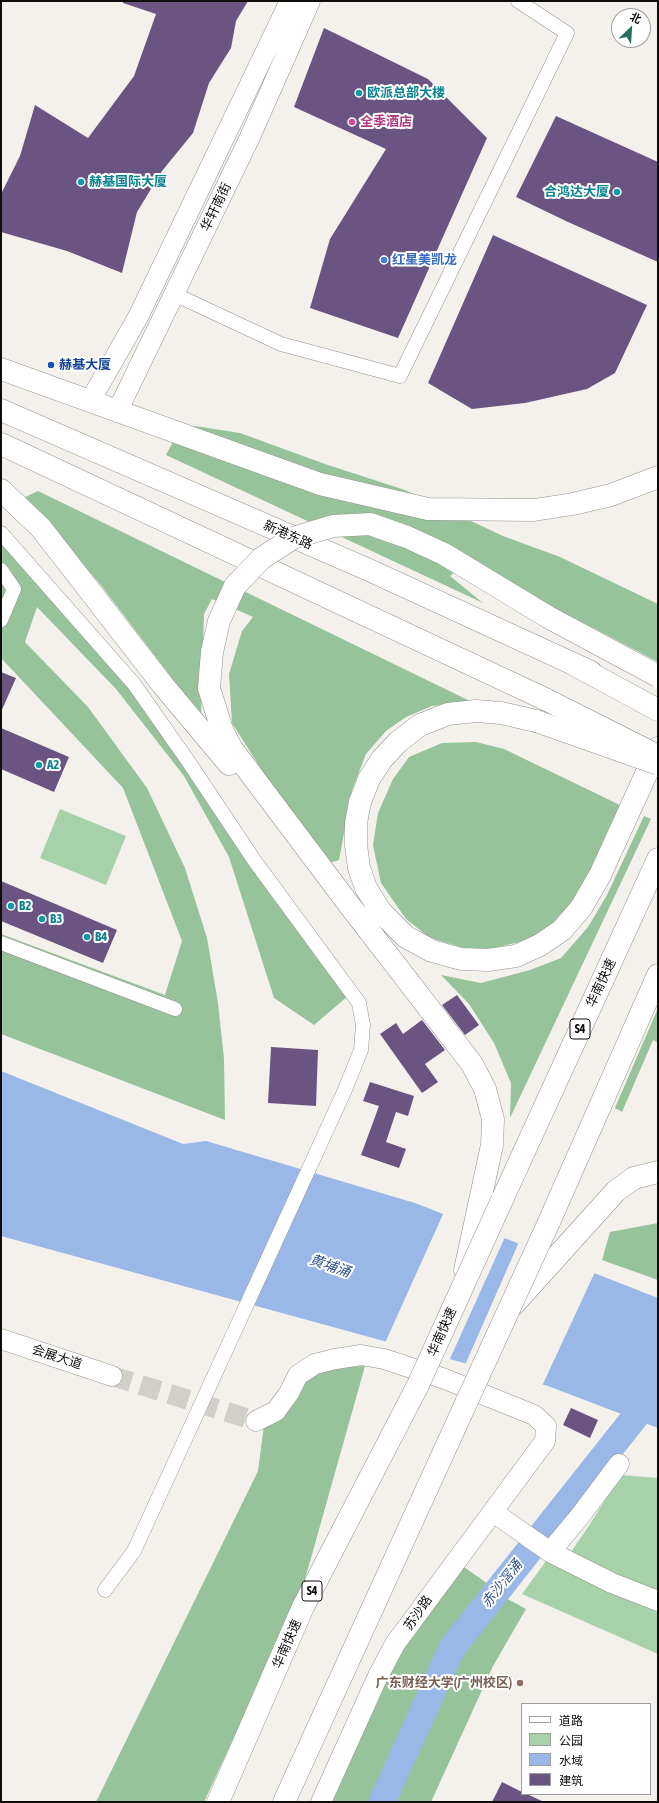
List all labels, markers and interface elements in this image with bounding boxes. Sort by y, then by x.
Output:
north arrow [611,8,651,48]
text: 北 [628,10,643,26]
place label: 欧派总部大楼 [367,85,445,101]
marker: 欧派总部大楼 [354,88,364,98]
place label: 全季酒店 [360,114,412,130]
marker: 全季酒店 [347,117,357,127]
place label: 赫基国际大厦 [89,174,167,190]
marker: 赫基国际大厦 [76,177,86,187]
street label: 华轩南街 [198,180,234,234]
place label: 合鸿达大厦 [544,184,609,200]
marker: 合鸿达大厦 [612,187,622,197]
place label: 红星美凯龙 [392,252,457,268]
marker: 红星美凯龙 [379,255,389,265]
place label: 赫基大厦 [59,357,111,373]
marker: 赫基大厦 [46,360,56,370]
street label: 新港东路 [261,517,315,553]
place label: A2 [47,757,59,773]
marker: A2 [34,760,44,770]
place label: B2 [19,898,31,914]
marker: B2 [6,901,16,911]
place label: B3 [50,911,62,927]
marker: B3 [37,914,47,924]
place label: B4 [95,929,107,945]
marker: B4 [82,932,92,942]
street label: 华南快速 [583,956,619,1010]
road number: S4 [570,1019,590,1039]
water label: 黄埔涌 [307,1251,353,1281]
street label: 华南快速 [424,1305,460,1359]
street label: 会展大道 [30,1342,84,1372]
water label: 赤沙滘涌 [478,1557,526,1611]
road number: S4 [302,1581,322,1601]
street label: 苏沙路 [400,1593,436,1633]
street label: 华南快速 [269,1617,305,1671]
place label: 广东财经大学(广州校区) [376,1675,512,1691]
marker: 广东财经大学(广州校区) [515,1678,525,1688]
legend [521,1703,651,1795]
text: 道路 [559,1714,583,1728]
text: 公园 [559,1734,583,1748]
text: 水域 [559,1754,583,1768]
text: 建筑 [559,1774,583,1788]

